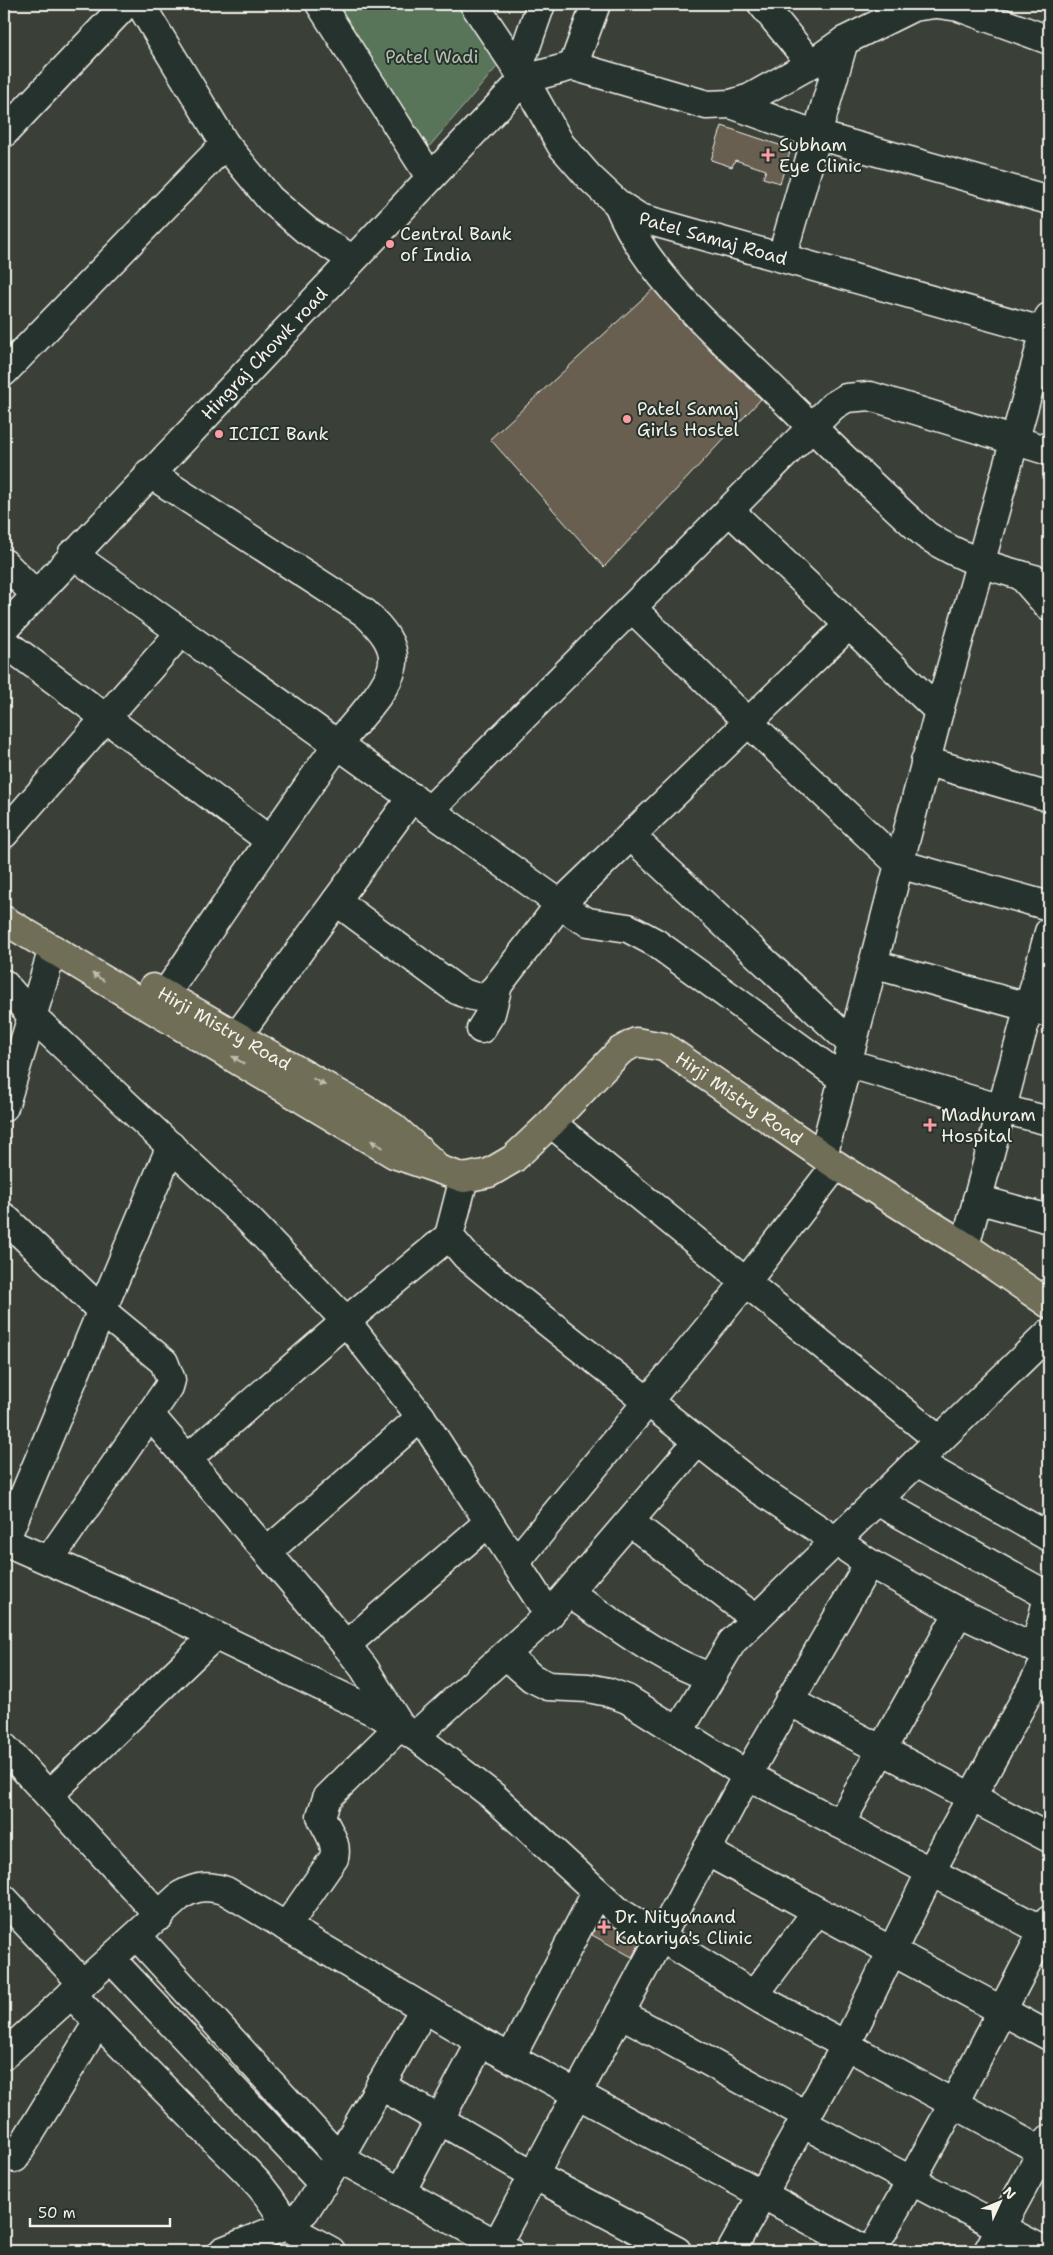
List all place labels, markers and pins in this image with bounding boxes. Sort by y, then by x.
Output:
place label: Subham Eye Clinic [779,133,862,178]
marker: Subham Eye Clinic [761,148,775,162]
place label: Central Bank of India [400,222,512,267]
marker: Central Bank of India [384,238,396,250]
place label: Patel Samaj Girls Hostel [637,397,740,442]
marker: Patel Samaj Girls Hostel [621,413,633,425]
place label: ICICI Bank [229,422,329,446]
marker: ICICI Bank [213,428,225,440]
place label: Madhuram Hospital [941,1103,1036,1148]
marker: Madhuram Hospital [923,1118,937,1132]
place label: Dr. Nityanand Katariya's Clinic [615,1905,752,1950]
marker: Dr. Nityanand Katariya's Clinic [597,1920,611,1934]

